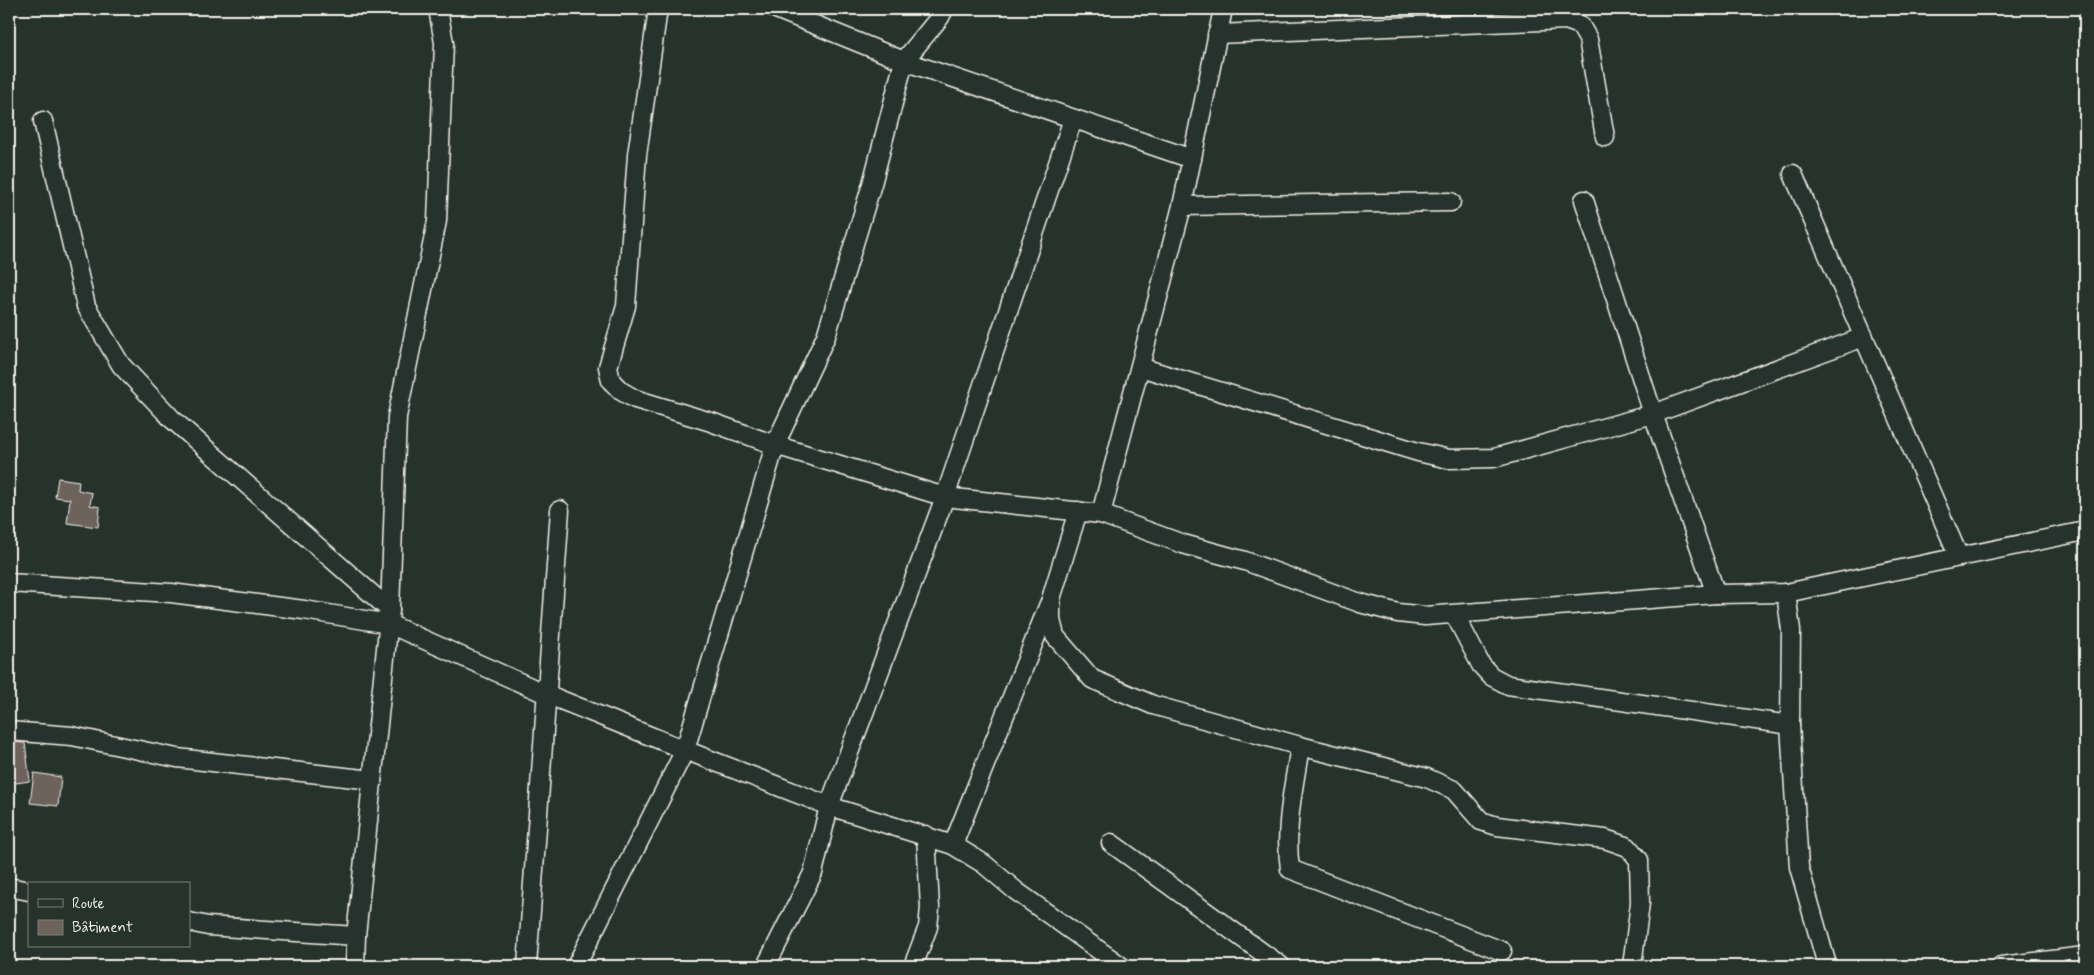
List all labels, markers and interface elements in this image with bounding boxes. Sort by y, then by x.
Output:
legend [28,882,190,948]
text: Route [72,894,105,914]
text: Bâtiment [72,918,133,938]

